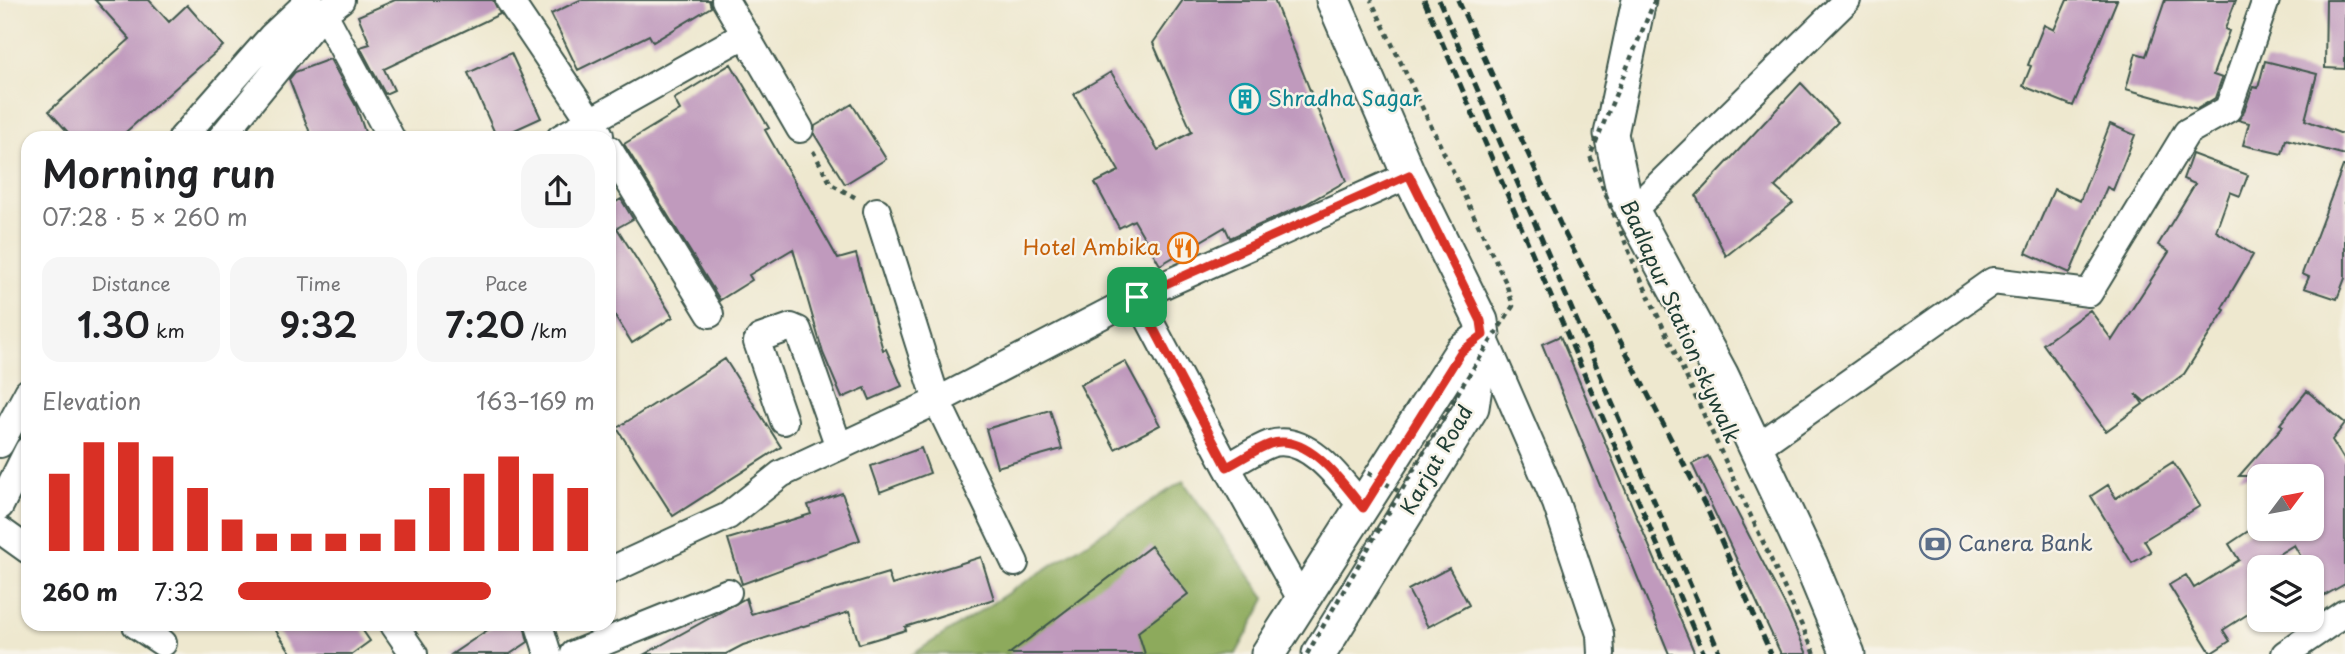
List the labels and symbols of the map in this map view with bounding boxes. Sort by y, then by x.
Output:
place label: Shradha Sagar [1268,81,1422,113]
building icon: Shradha Sagar [1228,82,1262,116]
street label: Badlapur Station skywalk [1614,194,1750,448]
place label: Hotel Ambika [1023,230,1161,262]
restaurant icon: Hotel Ambika [1166,231,1200,265]
pin [1107,267,1167,327]
street label: Karjat Road [1391,398,1480,520]
north arrow [2247,464,2324,541]
place label: Canera Bank [1958,526,2093,558]
bank icon: Canera Bank [1918,527,1952,561]

